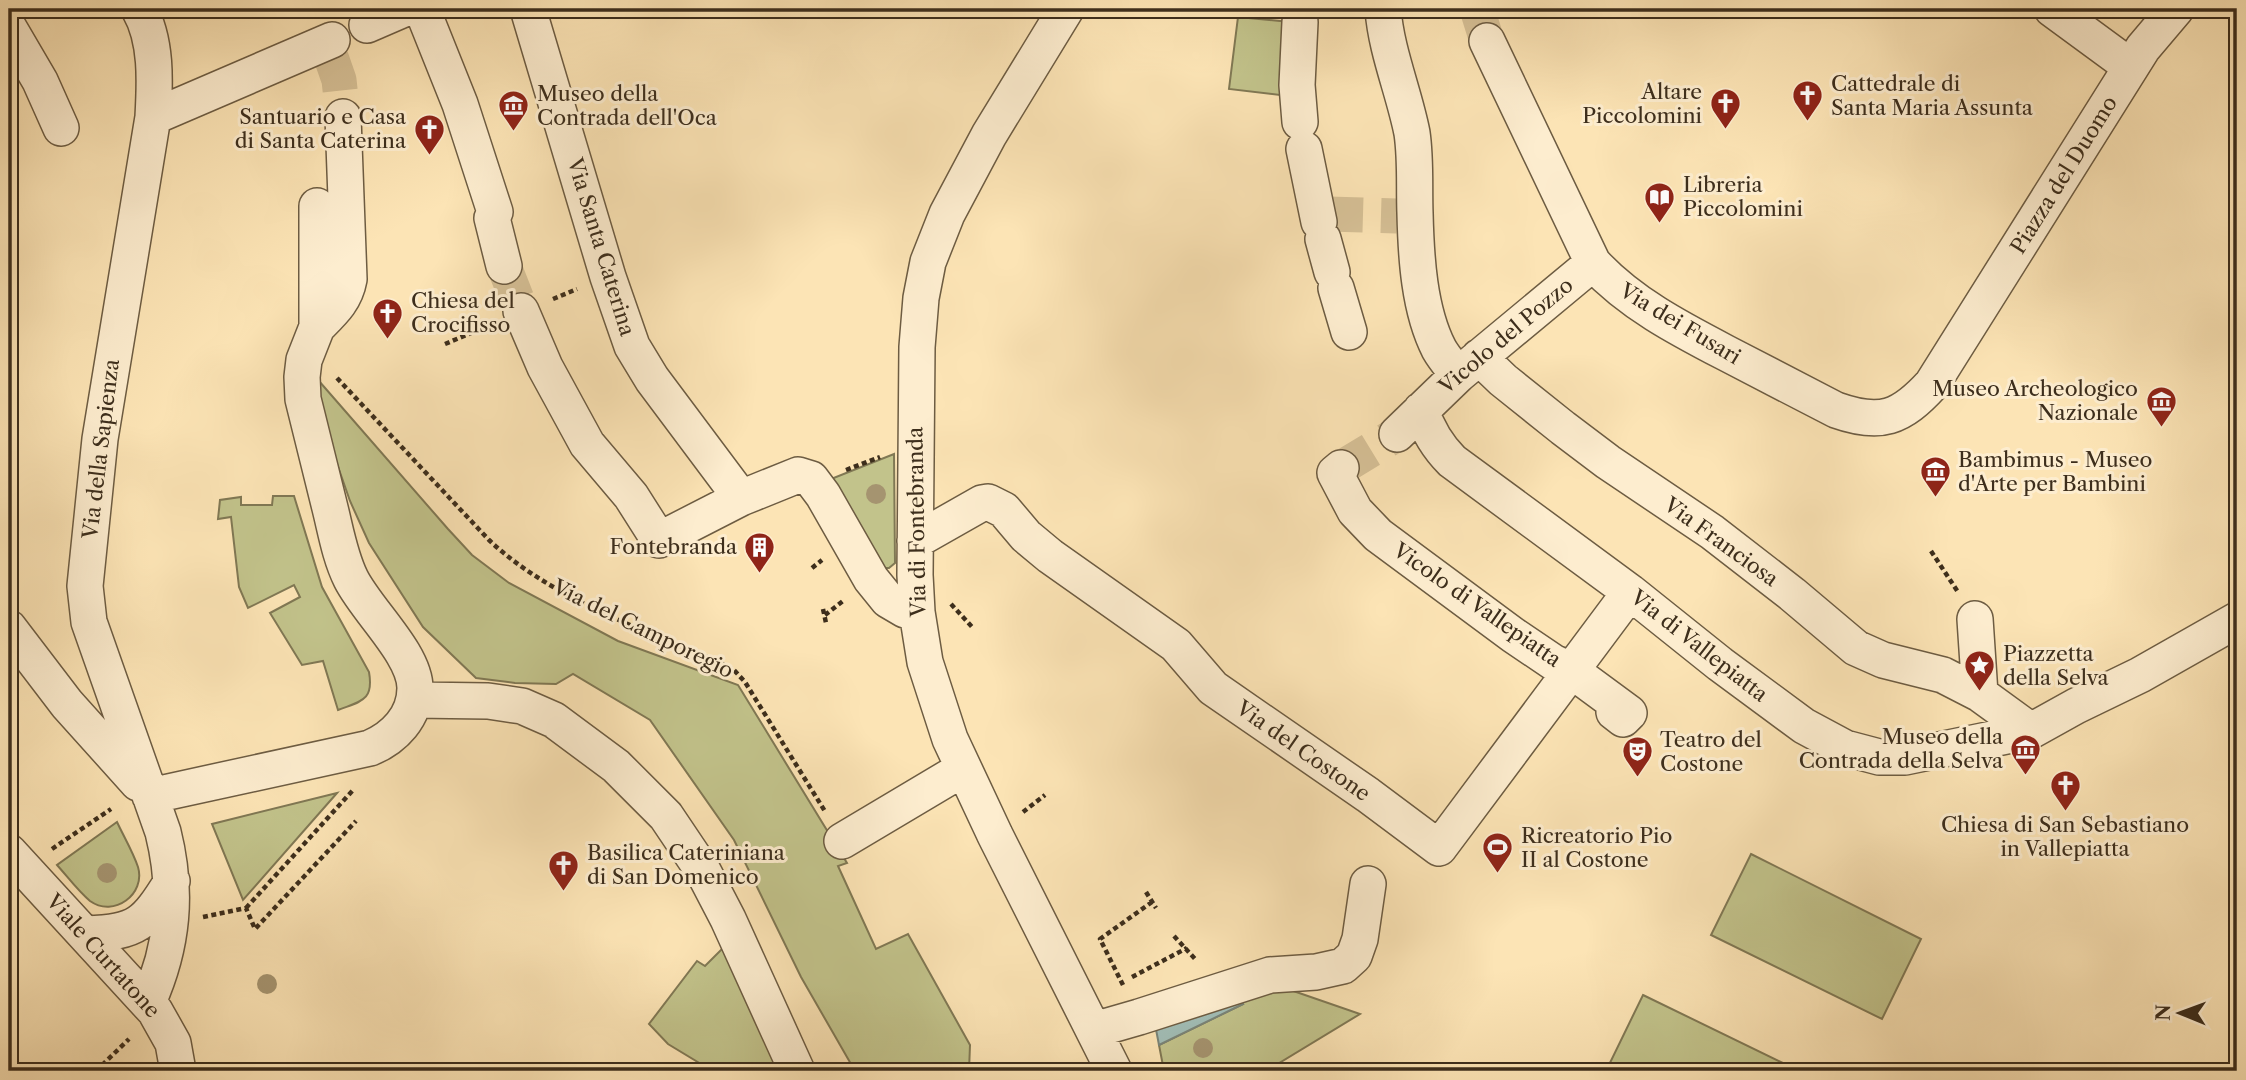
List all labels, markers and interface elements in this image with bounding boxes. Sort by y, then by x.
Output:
place label: Cattedrale di Santa Maria Assunta [1831,71,2034,120]
place label: Altare Piccolomini [1582,79,1702,128]
church icon: Cattedrale di Santa Maria Assunta [1791,79,1825,123]
place label: Museo della Contrada dell'Oca [537,81,718,130]
church icon: Altare Piccolomini [1708,87,1742,131]
museum icon: Museo della Contrada dell'Oca [497,89,531,133]
street label: Piazza del Duomo [2005,91,2122,258]
place label: Santuario e Casa di Santa Caterina [235,104,407,153]
church icon: Santuario e Casa di Santa Caterina [412,112,446,156]
street label: Via Santa Caterina [562,154,641,340]
place label: Libreria Piccolomini [1683,172,1803,221]
library icon: Libreria Piccolomini [1643,180,1677,224]
street label: Vicolo del Pozzo [1433,272,1578,400]
street label: Via dei Fusari [1614,277,1745,369]
place label: Chiesa del Crocifisso [411,288,515,337]
church icon: Chiesa del Crocifisso [371,296,405,340]
street label: Via della Sapienza [77,357,124,541]
place label: Museo Archeologico Nazionale [1932,376,2138,425]
museum icon: Museo Archeologico Nazionale [2144,384,2178,428]
street label: Via di Fontebranda [902,426,931,618]
place label: Bambimus - Museo d'Arte per Bambini [1958,447,2152,496]
museum icon: Bambimus - Museo d'Arte per Bambini [1918,455,1952,499]
street label: Via Franciosa [1659,491,1784,592]
building icon: Fontebranda [743,530,777,574]
place label: Fontebranda [610,534,738,559]
street label: Vicolo di Vallepiatta [1388,537,1567,672]
street label: Via del Camporegio [548,574,738,683]
street label: Via di Vallepiatta [1625,584,1773,707]
place label: Piazzetta della Selva [2003,641,2110,690]
place icon: Piazzetta della Selva [1963,649,1997,693]
street label: Via del Costone [1231,695,1375,806]
place label: Museo della Contrada della Selva [1799,724,2004,773]
place label: Teatro del Costone [1660,727,1762,776]
museum icon: Museo della Contrada della Selva [2009,732,2043,776]
theatre icon: Teatro del Costone [1620,735,1654,779]
church icon: Chiesa di San Sebastiano in Vallepiatta [2048,768,2082,812]
place label: Chiesa di San Sebastiano in Vallepiatta [1941,812,2189,861]
place label: Ricreatorio Pio II al Costone [1521,823,1672,872]
sports icon: Ricreatorio Pio II al Costone [1481,831,1515,875]
place label: Basilica Cateriniana di San Domenico [587,840,786,889]
church icon: Basilica Cateriniana di San Domenico [547,848,581,892]
street label: Viale Curtatone [41,888,165,1023]
north arrow [2144,978,2214,1048]
text: N [2152,1004,2175,1021]

